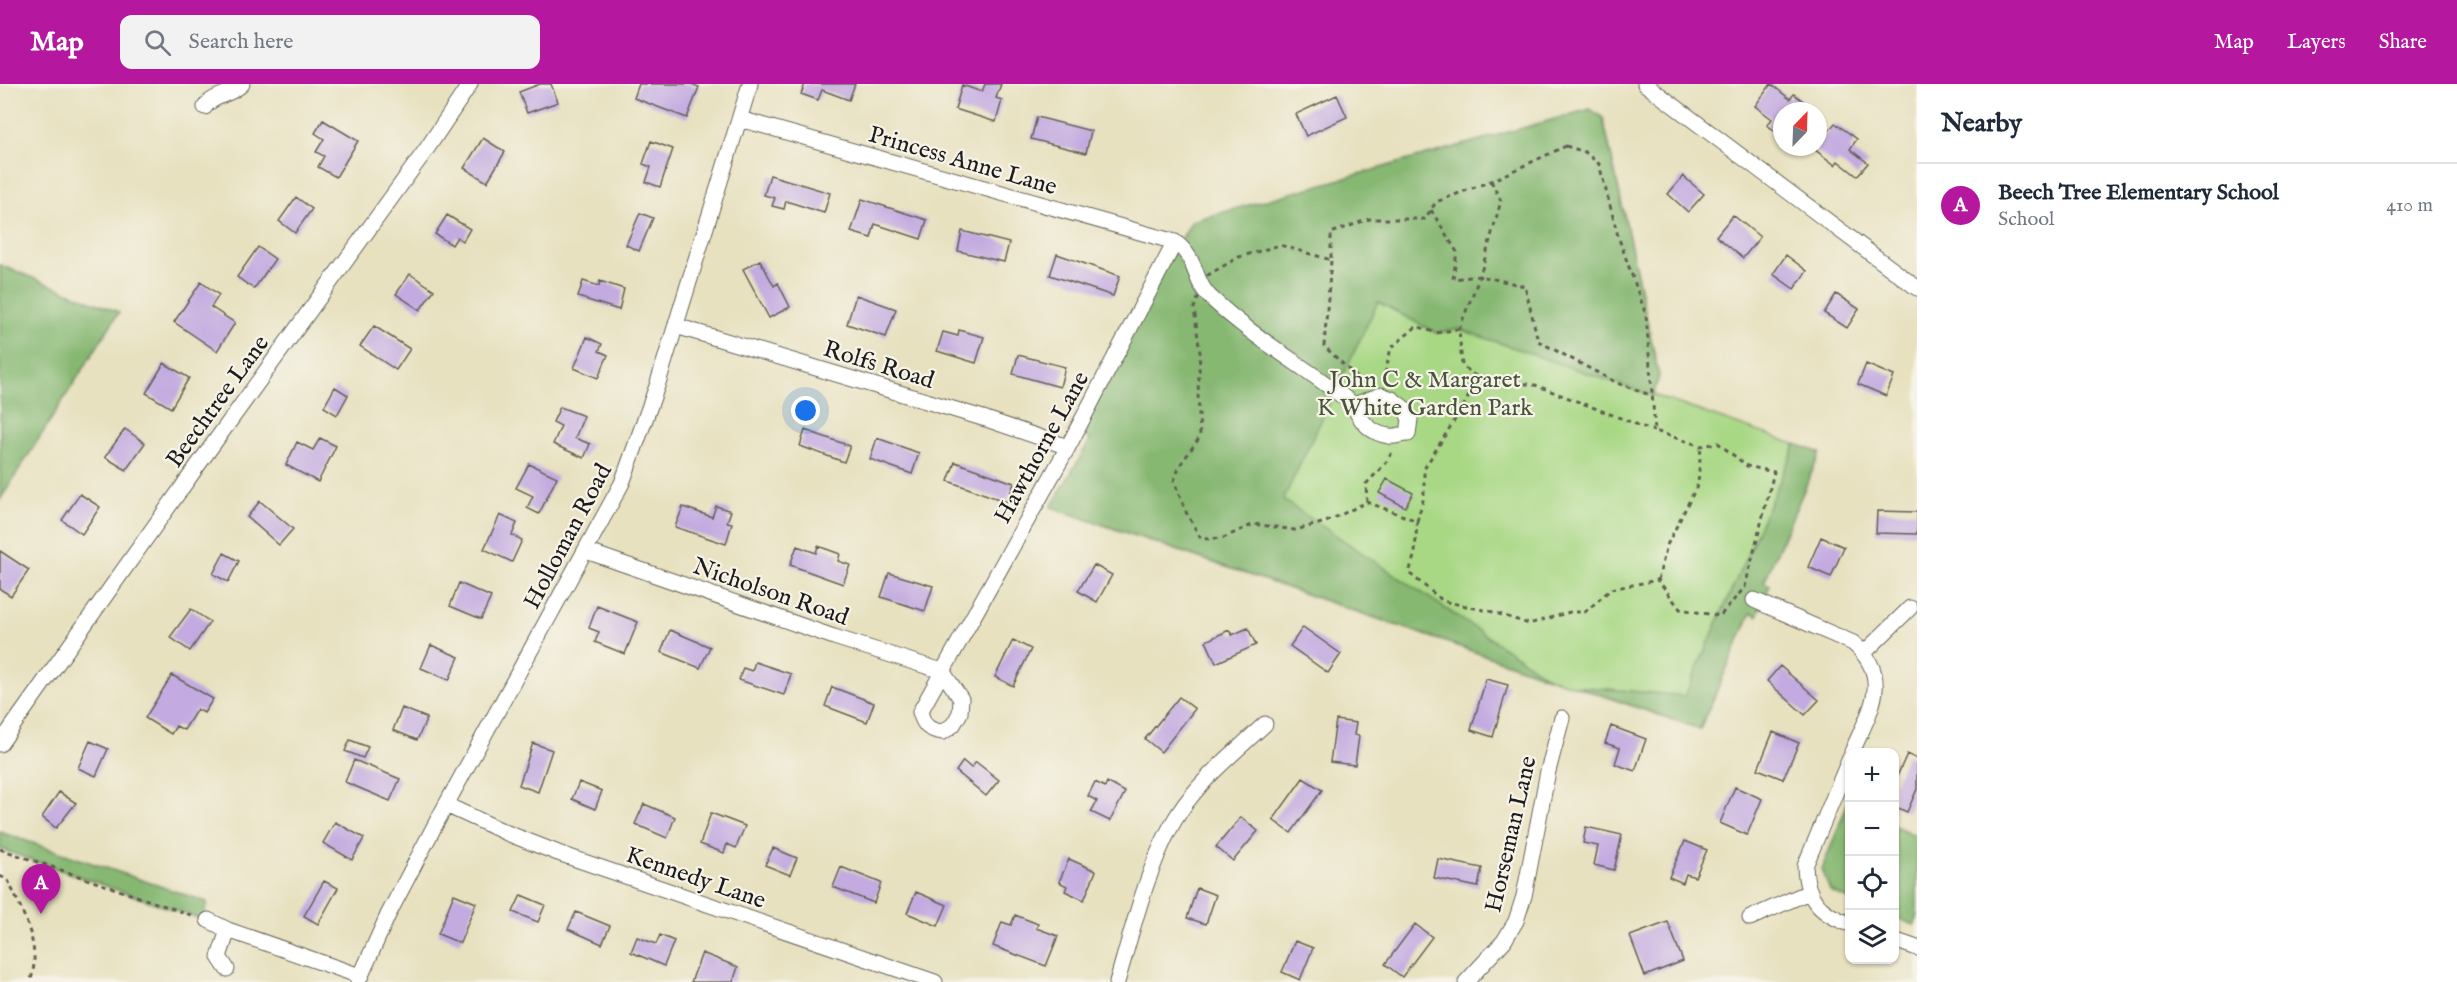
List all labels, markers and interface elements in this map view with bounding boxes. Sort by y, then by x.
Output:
search box [120,15,540,69]
text: Map [30,25,84,60]
icon: search [141,26,174,59]
text: Search here [189,28,293,56]
text: Map [2214,29,2254,56]
text: Layers [2287,29,2346,56]
text: Share [2379,29,2427,56]
north arrow [1773,102,1827,156]
text: Nearby [1941,107,2022,140]
street label: Princess Anne Lane [865,120,1060,203]
text: Beech Tree Elementary School [1998,179,2279,207]
text: A [1954,193,1967,218]
text: 410 m [2386,193,2433,218]
text: School [1998,207,2054,232]
street label: Beechtree Lane [160,329,277,474]
street label: Rolfs Road [819,334,938,397]
park label: John C & Margaret K White Garden Park [1317,365,1533,424]
street label: Hawthorne Lane [988,366,1097,529]
your location [791,396,820,425]
street label: Holloman Road [517,459,620,615]
street label: Nicholson Road [688,551,853,634]
map controls [1845,748,1899,964]
button: + [1845,748,1899,802]
street label: Horseman Lane [1478,753,1545,916]
button: − [1845,802,1899,856]
street label: Kennedy Lane [621,840,770,917]
button: locate [1845,856,1899,910]
pin: A [22,864,60,914]
button: layers [1845,910,1899,964]

